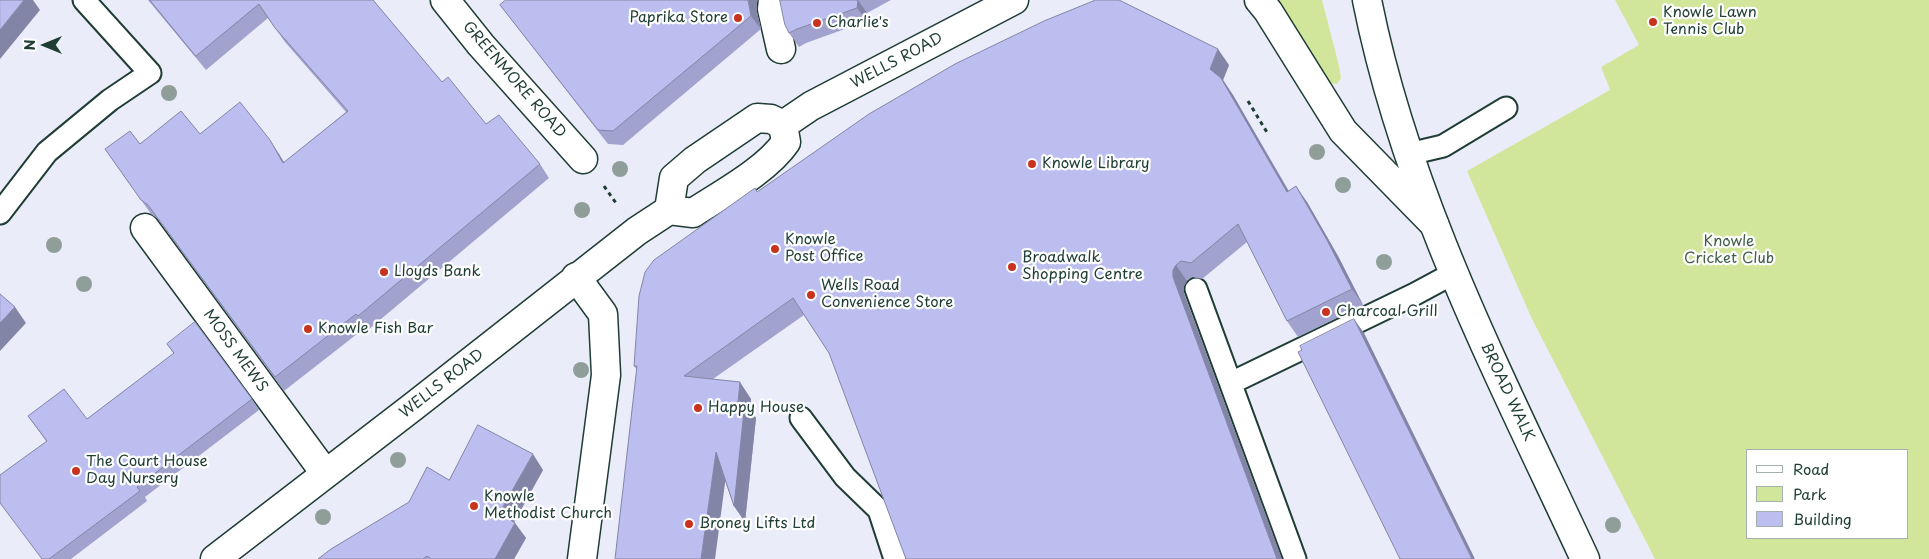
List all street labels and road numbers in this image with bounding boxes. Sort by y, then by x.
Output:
street label: GREENMORE ROAD [459,18,569,142]
street label: WELLS ROAD [848,29,946,93]
street label: MOSS MEWS [199,306,271,396]
street label: BROAD WALK [1476,340,1538,444]
street label: WELLS ROAD [396,346,488,422]

